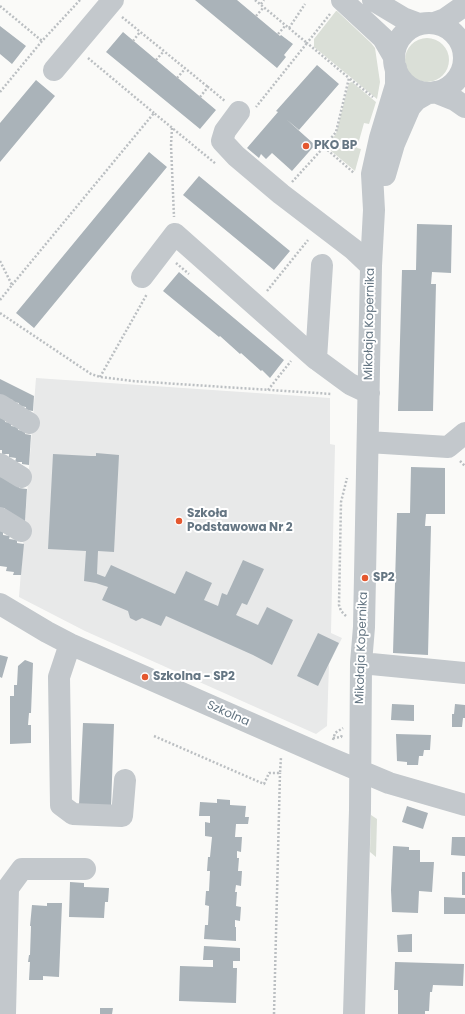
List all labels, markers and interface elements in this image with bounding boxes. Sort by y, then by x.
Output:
place label: PKO BP [314,139,357,153]
marker: PKO BP [301,141,311,151]
street label: Mikołaja Kopernika [362,268,378,380]
place label: Szkoła Podstawowa Nr 2 [187,507,293,535]
marker: Szkoła Podstawowa Nr 2 [174,516,184,526]
place label: SP2 [373,571,395,585]
marker: SP2 [360,573,370,583]
street label: Mikołaja Kopernika [353,592,371,704]
place label: Szkolna - SP2 [153,670,235,684]
marker: Szkolna - SP2 [140,672,150,682]
street label: Szkolna [204,698,252,730]

